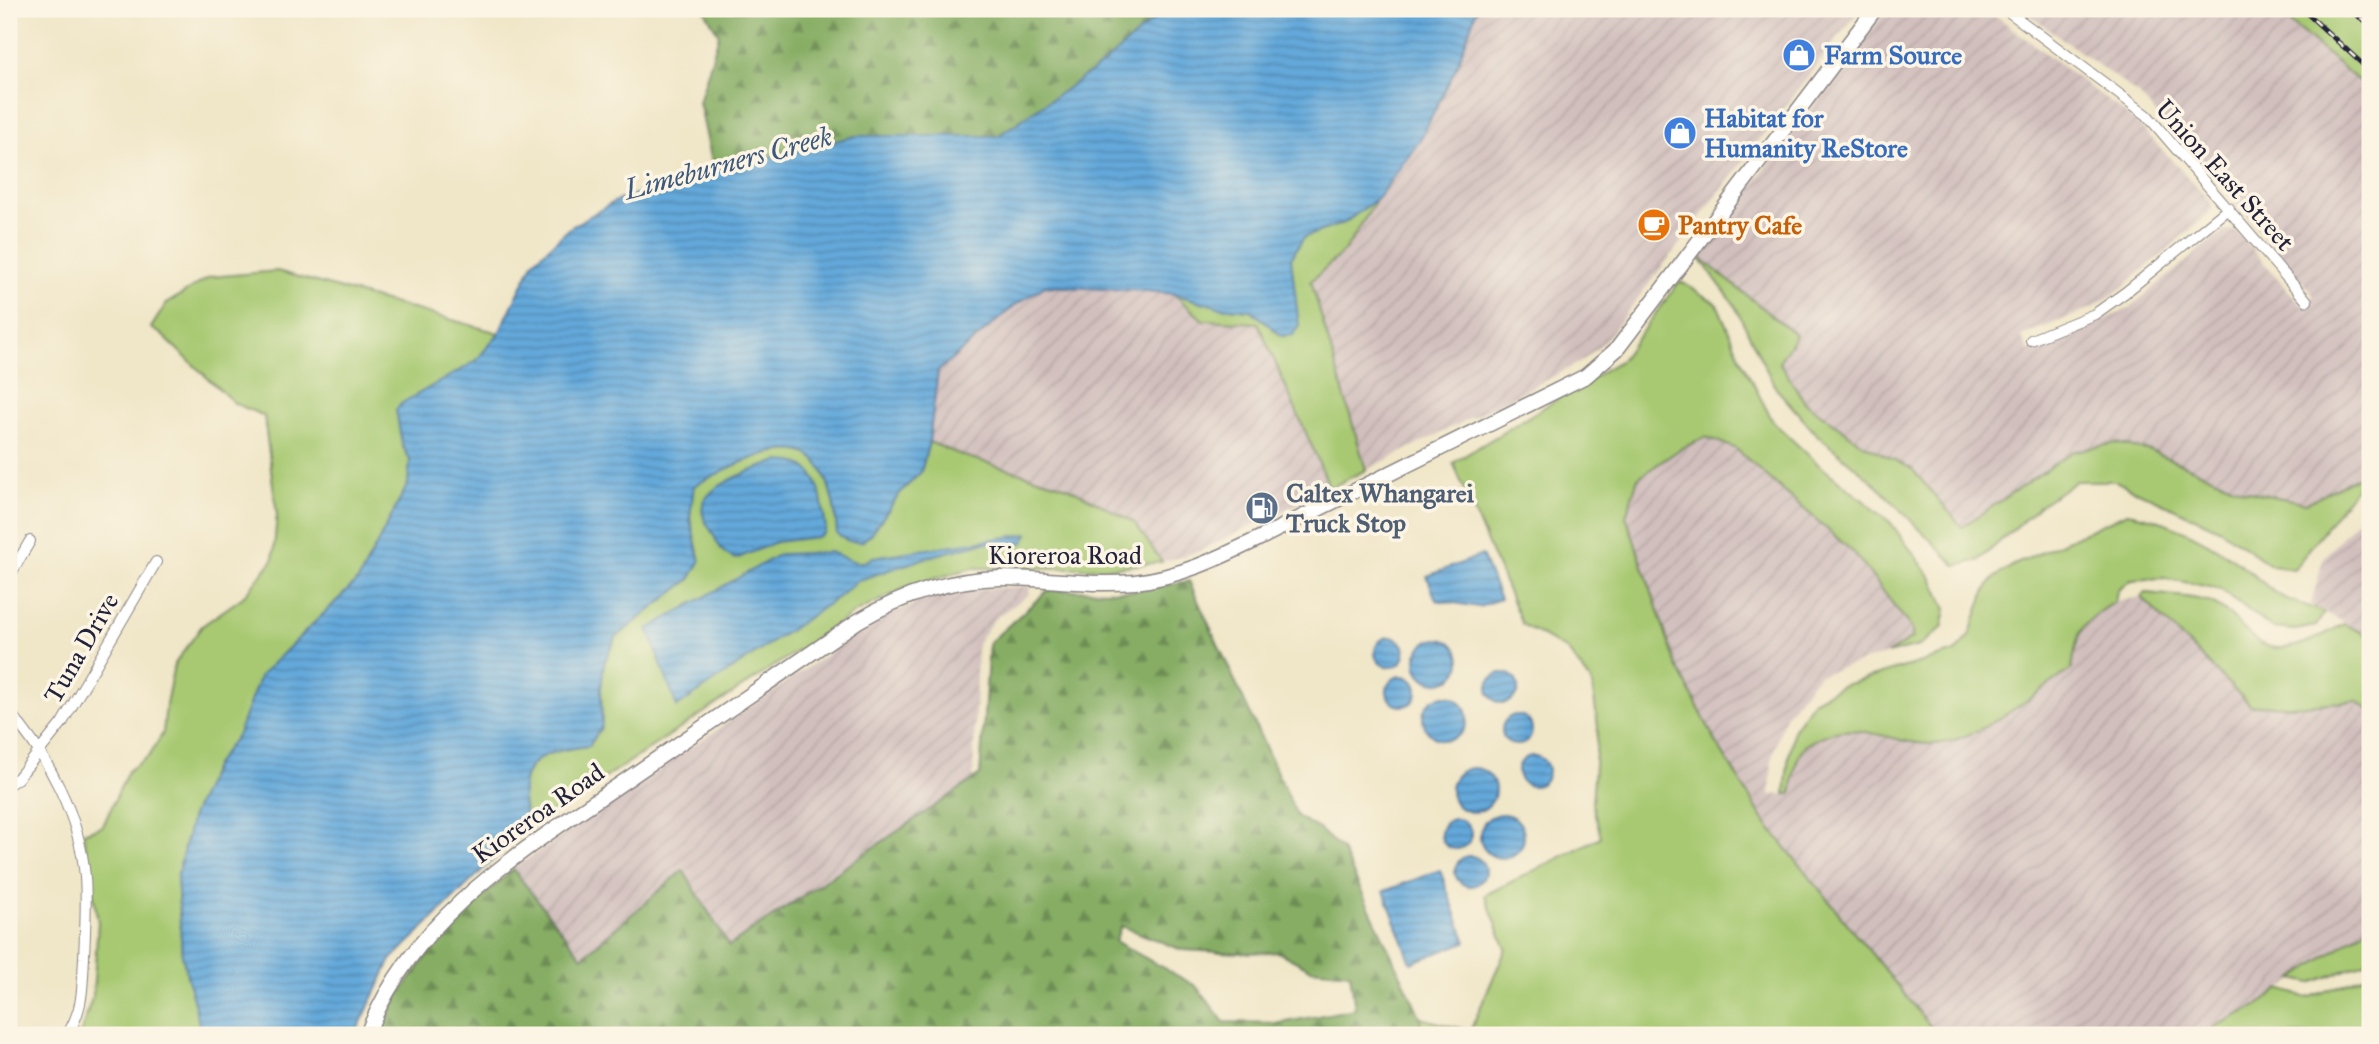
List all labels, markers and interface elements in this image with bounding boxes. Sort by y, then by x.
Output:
shop icon: Farm Source [1780,36,1818,74]
place label: Farm Source [1824,39,1962,71]
street label: Union East Street [2149,93,2301,257]
place label: Habitat for Humanity ReStore [1704,102,1908,164]
shop icon: Habitat for Humanity ReStore [1661,114,1699,152]
water label: Limeburners Creek [618,118,836,208]
cafe icon: Pantry Cafe [1635,206,1673,244]
place label: Pantry Cafe [1678,209,1802,241]
place label: Caltex Whangarei Truck Stop [1285,477,1475,539]
fuel station icon: Caltex Whangarei Truck Stop [1243,489,1281,527]
street label: Kioreroa Road [988,539,1142,571]
street label: Tuna Drive [37,587,125,709]
street label: Kioreroa Road [466,756,610,870]

